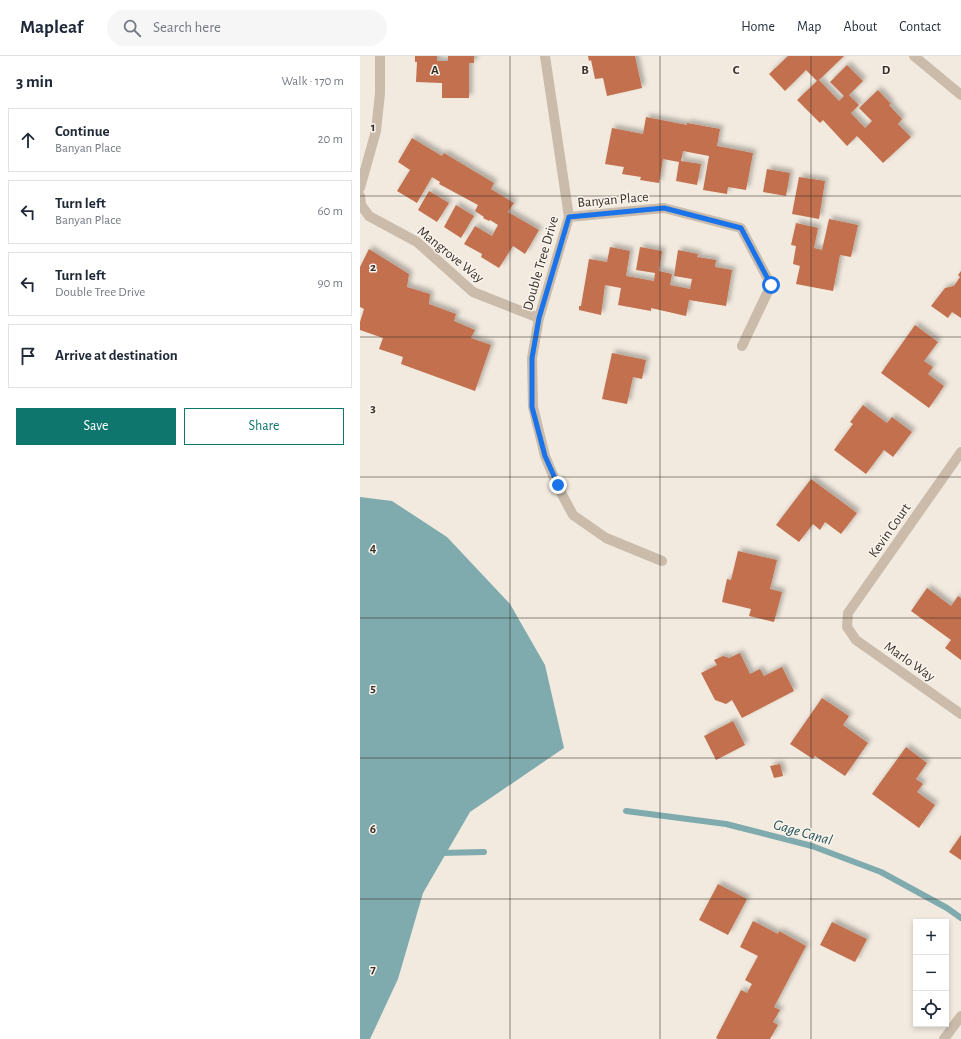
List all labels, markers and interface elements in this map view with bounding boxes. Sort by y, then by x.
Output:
search box [107,10,387,46]
icon: search [121,17,143,39]
text: Mapleaf [20,18,83,37]
text: Search here [153,20,221,35]
text: Home [741,20,775,34]
text: Map [797,20,821,34]
text: About [843,20,877,34]
text: Contact [899,20,941,34]
text: A [431,64,439,77]
text: B [581,64,589,77]
text: C [733,64,740,77]
text: D [882,64,891,77]
text: 3 min [16,73,53,90]
text: Walk · 170 m [281,75,344,88]
text: 1 [371,121,375,134]
text: Continue [55,124,110,139]
icon: ahead [17,129,39,151]
text: 20 m [318,133,343,146]
text: Banyan Place [55,142,121,155]
street label: Banyan Place [577,190,649,210]
text: Turn left [55,196,106,211]
icon: left [17,201,39,223]
text: 60 m [317,205,343,218]
text: Banyan Place [55,214,121,227]
street label: Double Tree Drive [521,215,561,312]
street label: Mangrove Way [415,224,486,286]
text: 2 [370,261,376,274]
text: Turn left [55,268,106,283]
icon: left [17,273,39,295]
route start [762,276,780,294]
text: 90 m [317,277,343,290]
text: Double Tree Drive [55,286,145,299]
icon: arrive [17,345,39,367]
text: Arrive at destination [55,348,178,363]
text: 3 [370,402,376,415]
button: Save [16,408,176,445]
button: Share [184,408,344,445]
route end [549,476,567,494]
street label: Kevin Court [866,501,914,560]
text: 4 [370,542,377,555]
street label: Marlo Way [881,639,937,684]
text: 5 [370,682,376,695]
water label: Gage Canal [772,817,834,848]
text: 6 [370,823,376,836]
map controls [913,919,949,1027]
button: + [913,919,949,955]
button: − [913,955,949,991]
text: 7 [370,963,376,976]
button: locate [913,991,949,1027]

